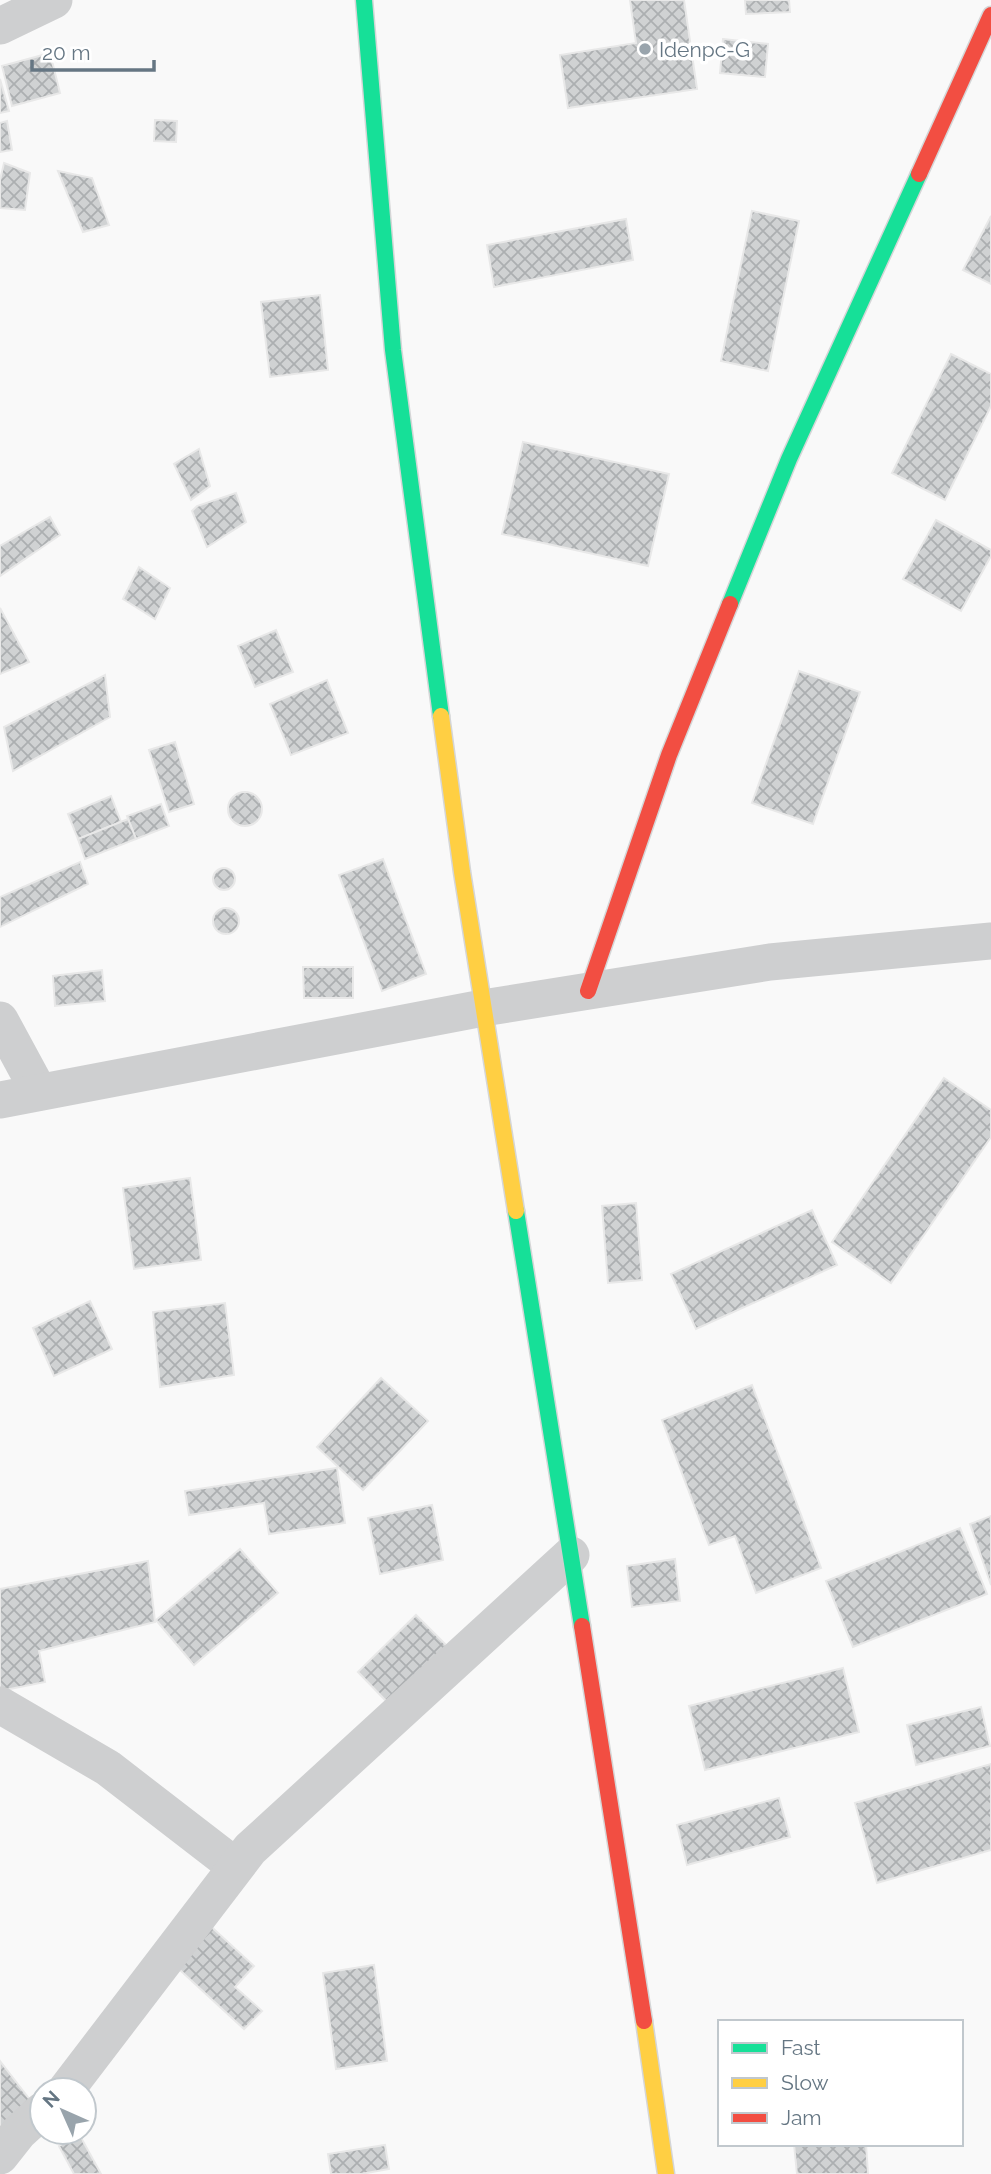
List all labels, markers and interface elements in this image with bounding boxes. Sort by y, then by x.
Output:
scale bar [32,28,154,72]
place label: Idenpc-G [659,37,750,62]
text: 20 m [42,40,90,65]
marker: Idenpc-G [637,41,653,57]
legend [718,2020,963,2146]
text: Fast [781,2035,821,2060]
text: Slow [781,2070,829,2095]
north arrow [28,2076,98,2146]
text: N [38,2086,64,2112]
text: Jam [781,2105,822,2130]

